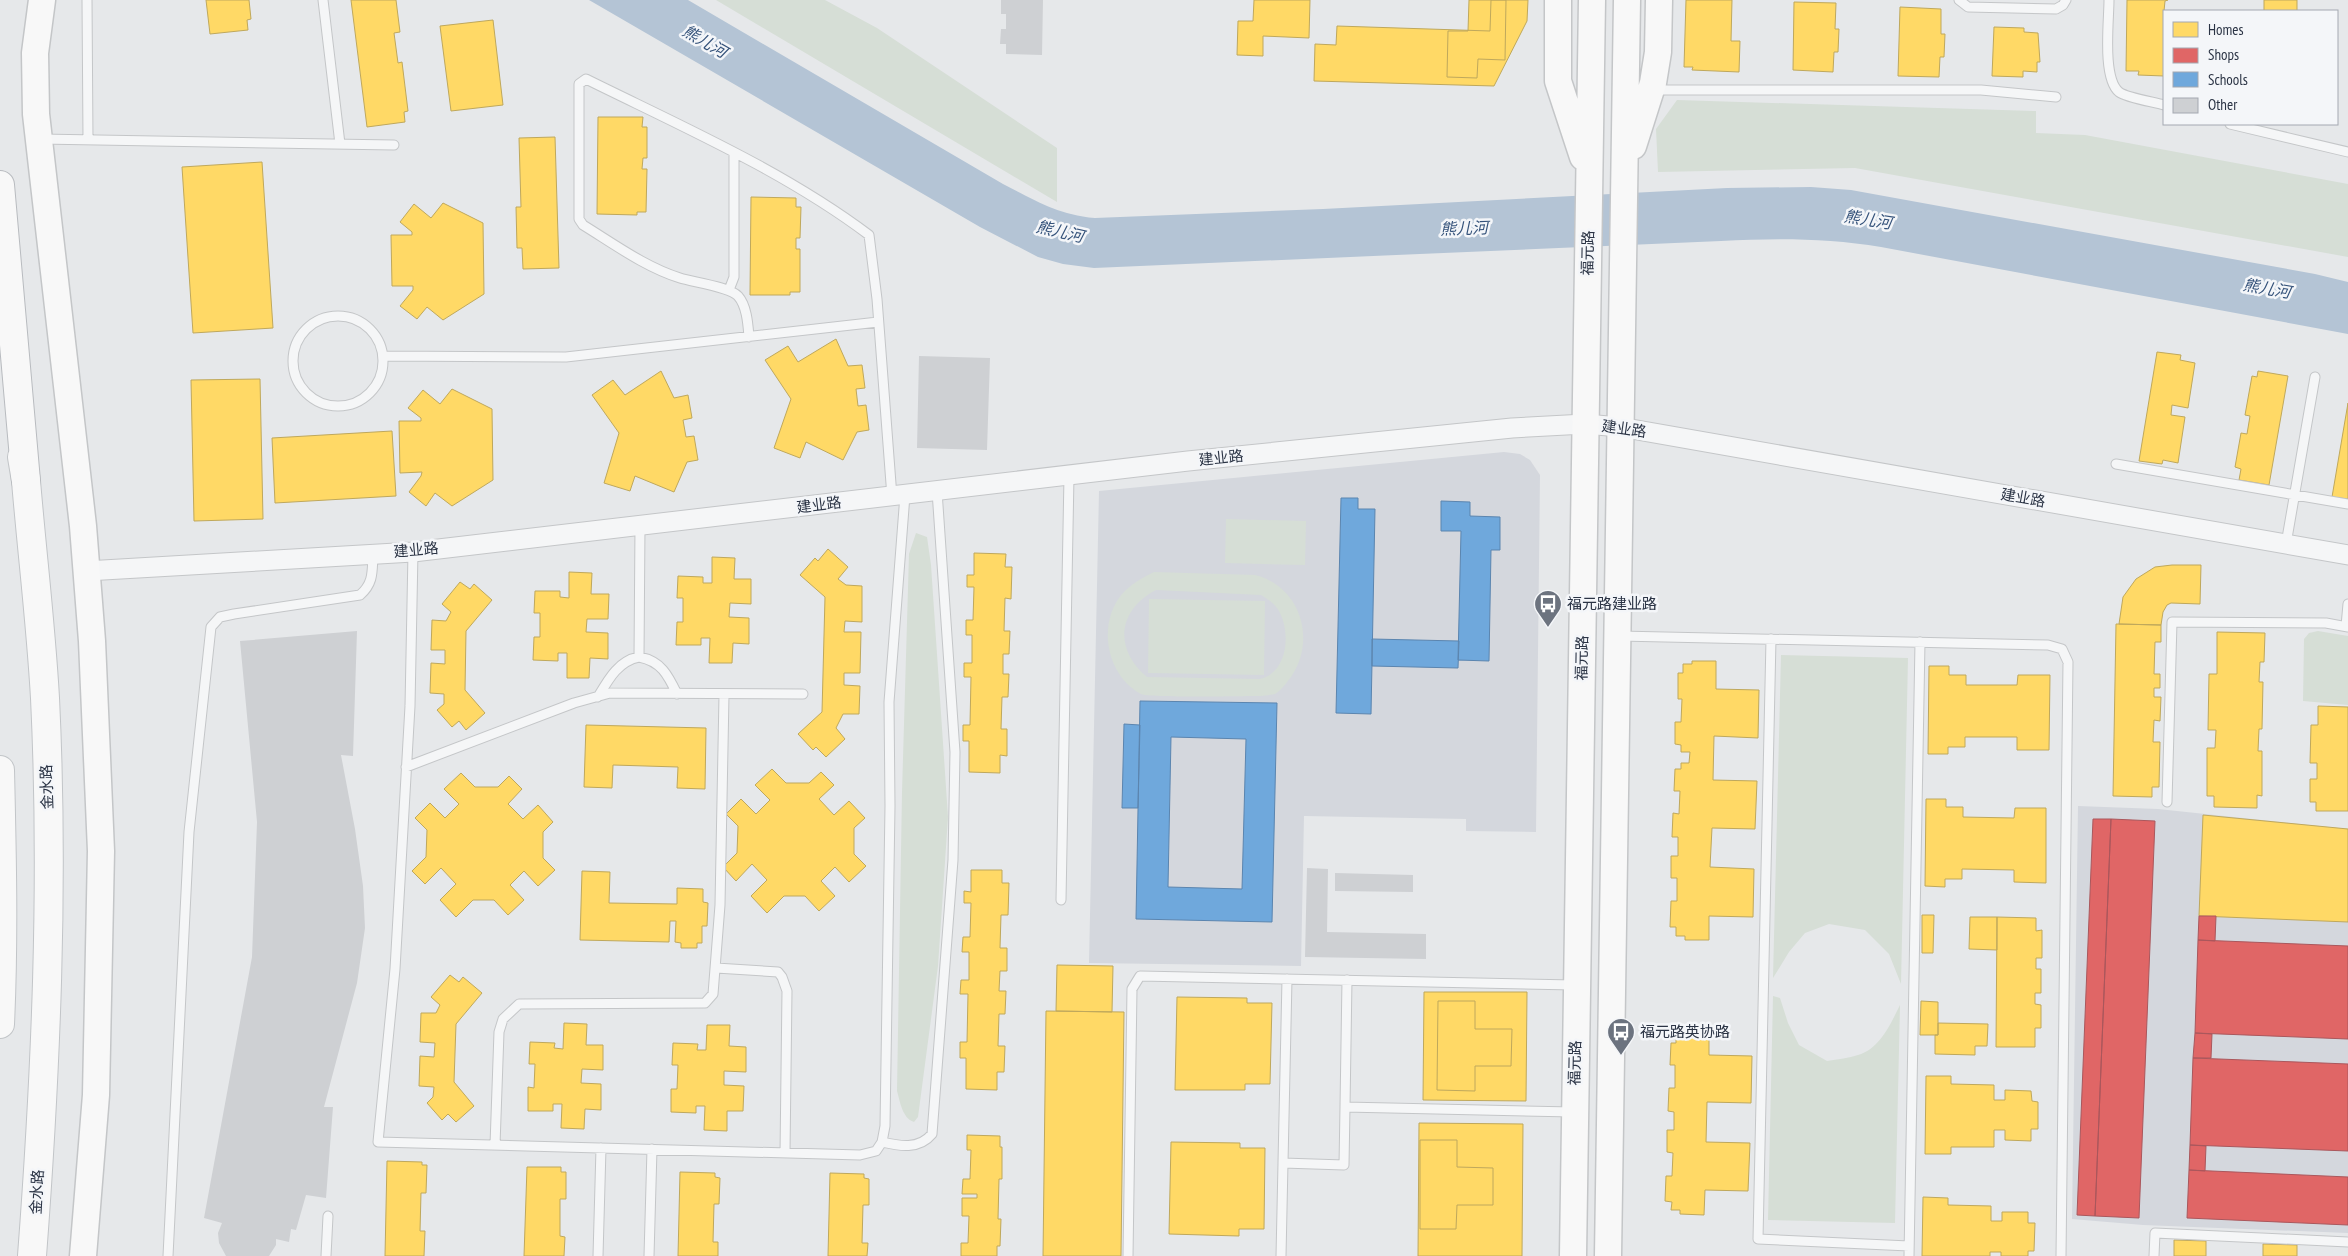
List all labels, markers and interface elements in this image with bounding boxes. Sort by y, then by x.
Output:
legend [2163,10,2338,125]
water label: 熊儿河 [679,20,733,63]
text: Homes [2208,20,2244,39]
text: Shops [2208,45,2239,64]
text: Schools [2208,70,2248,89]
text: Other [2208,95,2238,114]
water label: 熊儿河 [1843,205,1896,233]
water label: 熊儿河 [1034,216,1089,247]
water label: 熊儿河 [1440,217,1491,239]
street label: 福元路 [1578,230,1597,276]
water label: 熊儿河 [2242,274,2295,303]
street label: 建业路 [1600,416,1648,441]
street label: 建业路 [1198,446,1244,469]
street label: 建业路 [1999,484,2047,511]
street label: 建业路 [795,492,842,517]
street label: 建业路 [393,538,439,561]
bus stop icon: 福元路建业路 [1533,589,1563,628]
place label: 福元路建业路 [1567,594,1657,613]
street label: 福元路 [1572,635,1591,681]
street label: 金水路 [36,764,57,810]
bus stop icon: 福元路英协路 [1606,1017,1636,1056]
place label: 福元路英协路 [1640,1022,1730,1041]
street label: 福元路 [1565,1040,1584,1086]
street label: 金水路 [26,1169,47,1215]

